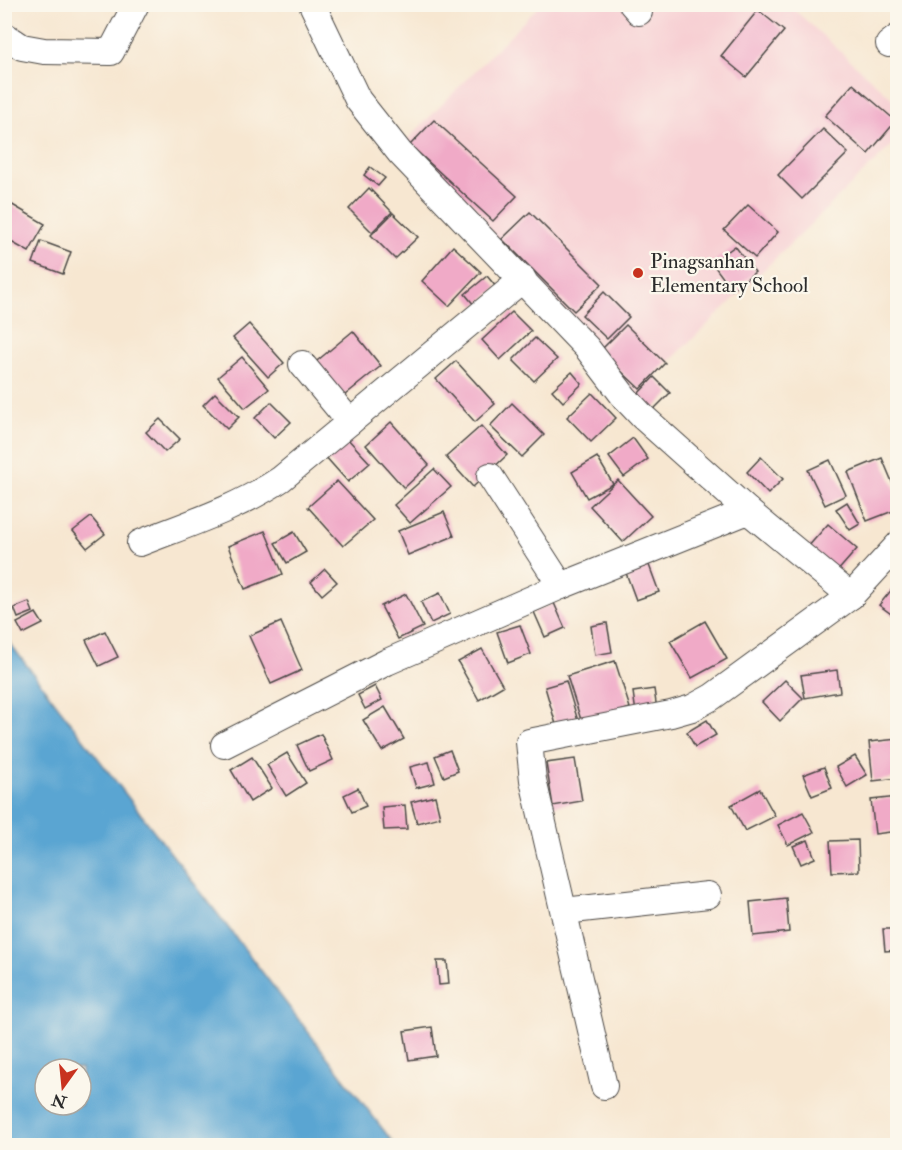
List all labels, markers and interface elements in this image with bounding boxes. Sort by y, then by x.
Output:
place label: Pinagsanhan Elementary School [650,248,809,299]
marker: Pinagsanhan Elementary School [631,266,645,280]
north arrow [33,1057,93,1117]
text: N [49,1089,70,1112]

